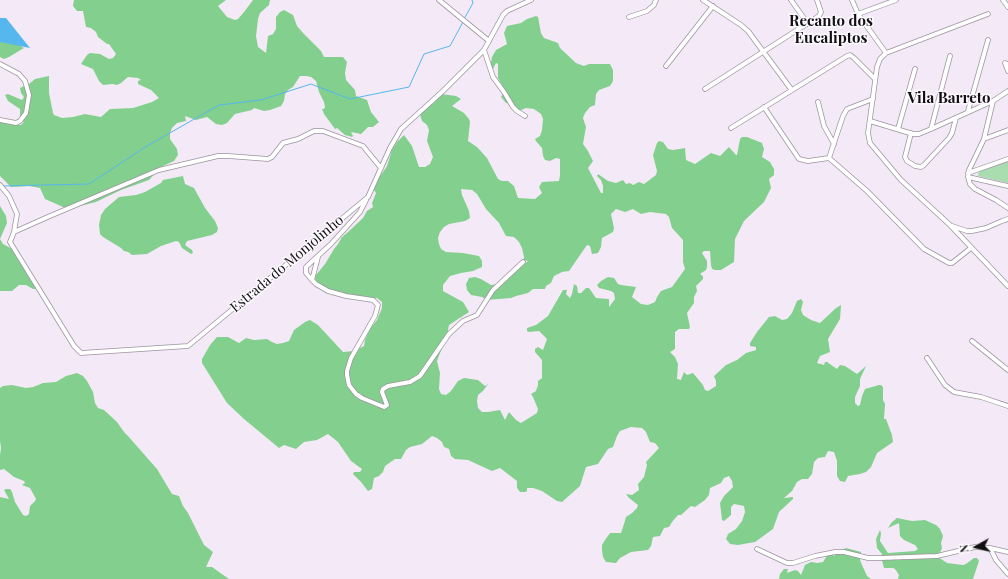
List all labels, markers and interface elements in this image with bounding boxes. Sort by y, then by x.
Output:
district label: Recanto dos Eucaliptos [789,12,873,47]
district label: Vila Barreto [907,89,991,107]
street label: Estrada do Monjolinho [227,212,347,316]
north arrow [956,527,996,567]
text: N [956,544,972,554]

